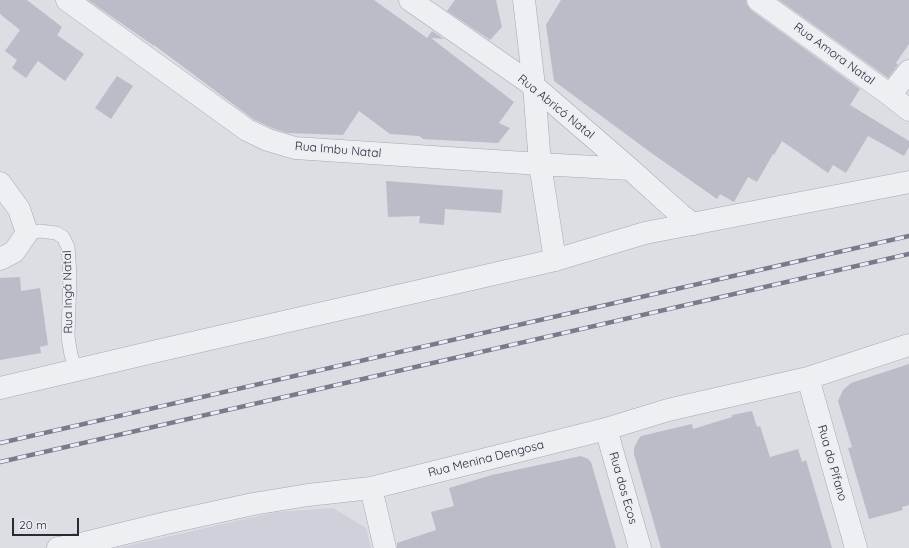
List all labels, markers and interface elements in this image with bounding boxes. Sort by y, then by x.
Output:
street label: Rua Amora Natal [791,20,877,88]
street label: Rua Abricó Natal [515,72,597,142]
street label: Rua Imbu Natal [294,139,382,161]
street label: Rua Ingá Natal [60,250,76,334]
street label: Rua do Pífano [814,423,850,503]
street label: Rua Menina Dengosa [427,438,545,480]
street label: Rua dos Ecos [606,450,640,526]
scale bar [14,510,81,536]
text: 20 m [19,517,47,532]

